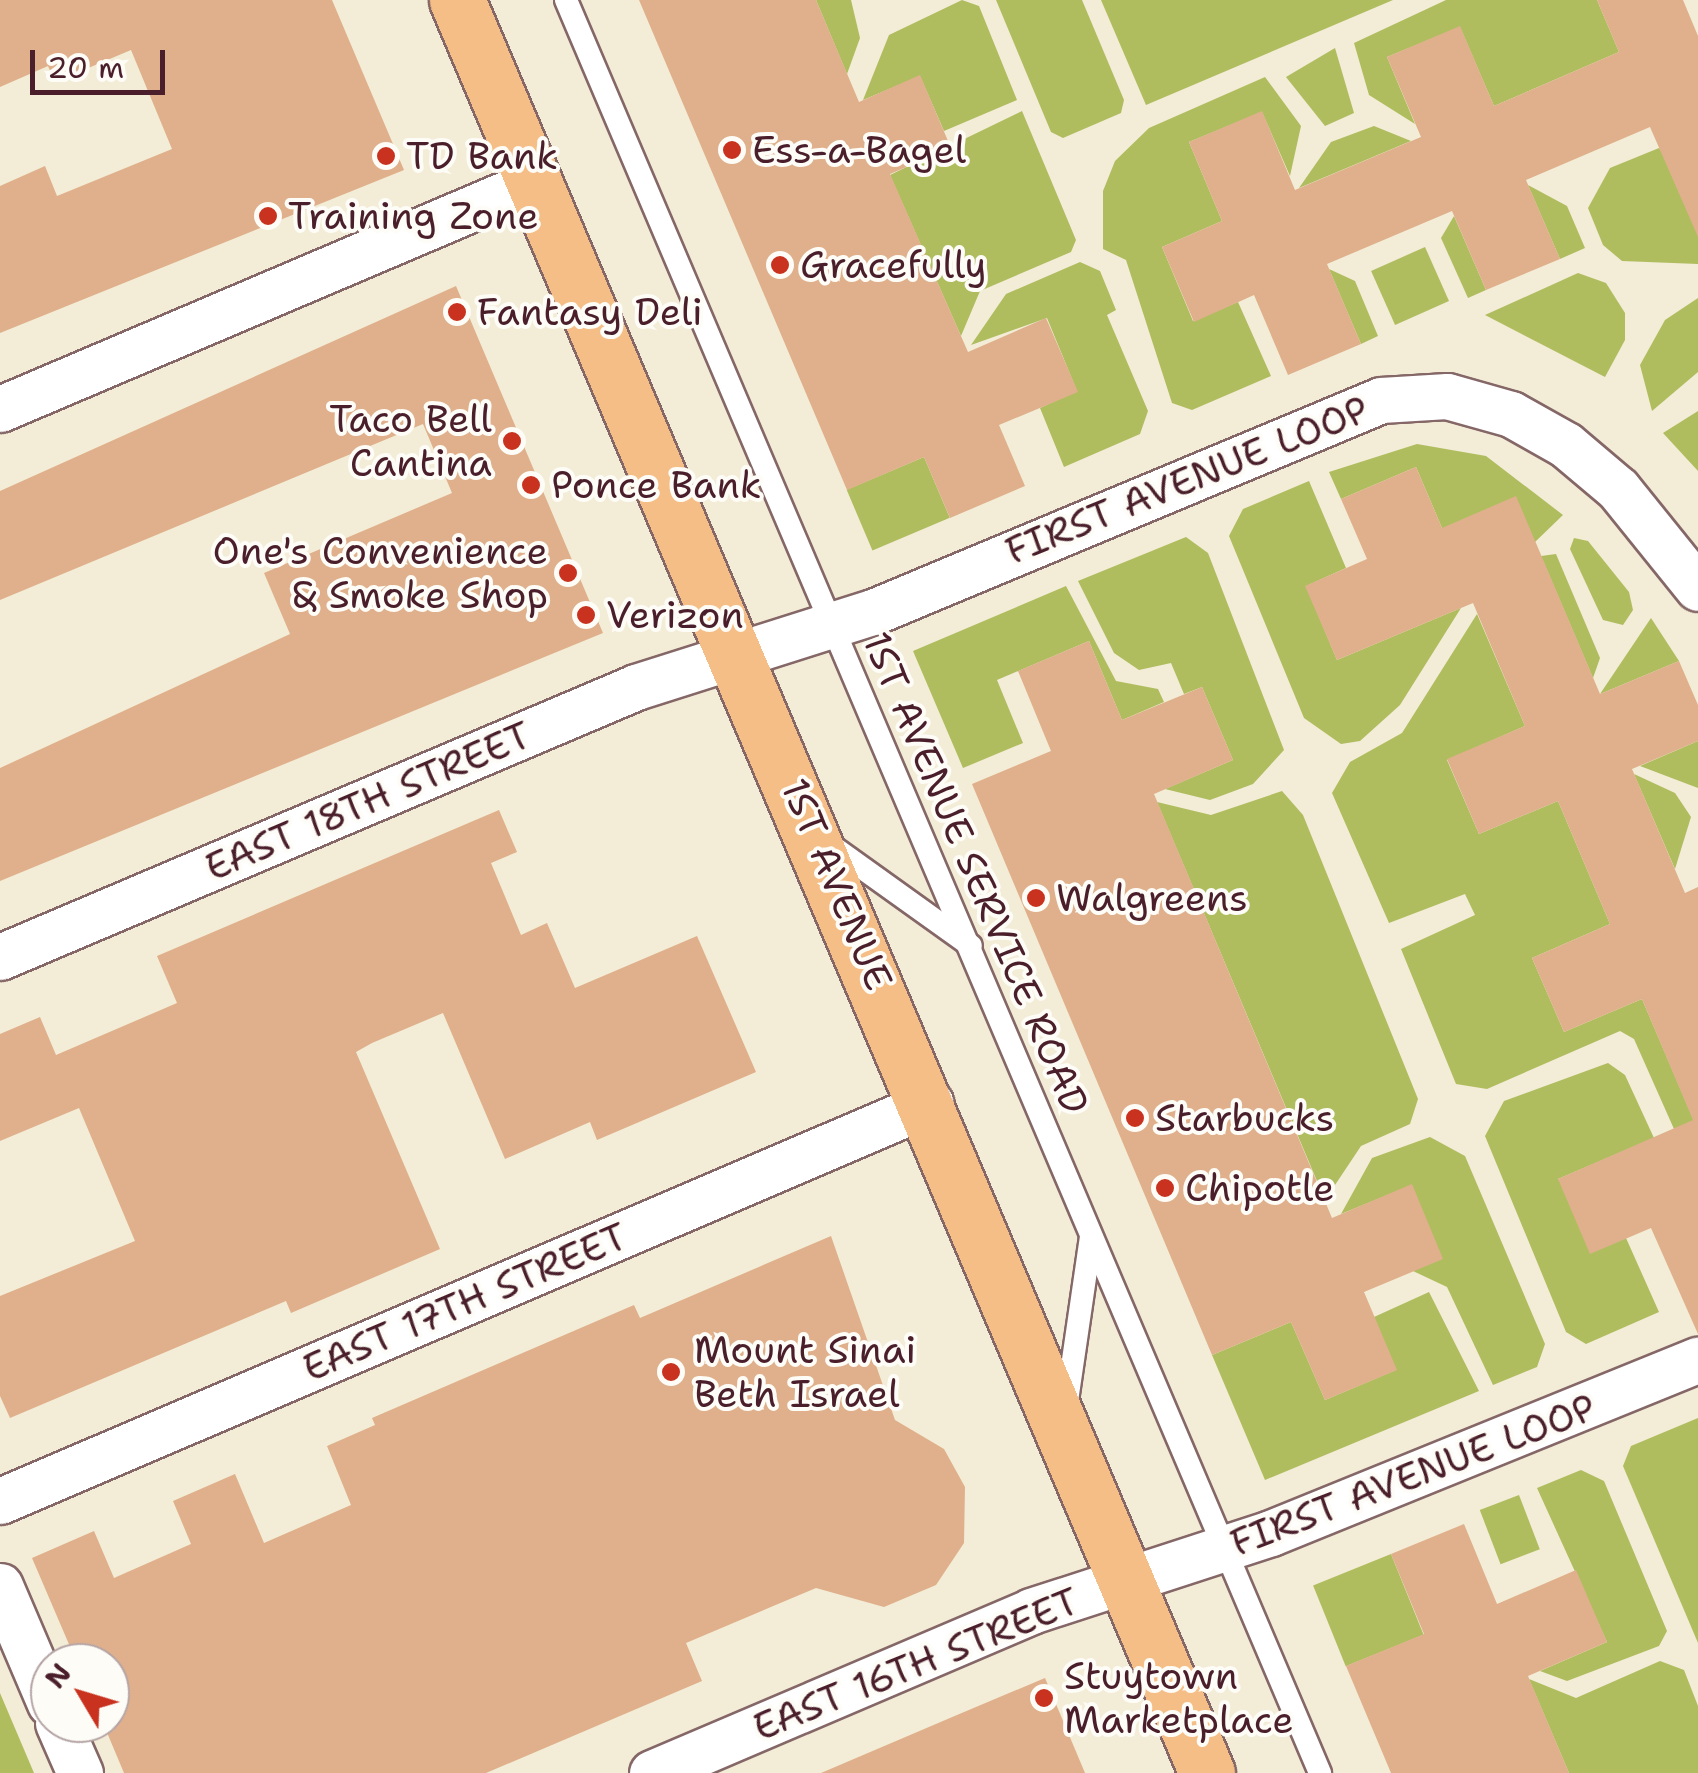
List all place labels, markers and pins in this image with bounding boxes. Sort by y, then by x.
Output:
place label: Ess-a-Bagel [752,127,966,173]
place label: TD Bank [406,133,558,179]
marker: Ess-a-Bagel [721,139,743,161]
marker: TD Bank [375,145,397,167]
place label: Training Zone [288,193,539,239]
marker: Training Zone [257,205,279,227]
place label: Gracefully [800,242,987,288]
marker: Gracefully [769,254,791,276]
place label: Fantasy Deli [477,289,703,335]
marker: Fantasy Deli [446,301,468,323]
place label: Taco Bell Cantina [329,396,492,486]
marker: Taco Bell Cantina [501,430,523,452]
place label: Ponce Bank [551,462,761,508]
marker: Ponce Bank [520,474,542,496]
place label: One's Convenience & Smoke Shop [213,528,548,618]
marker: One's Convenience & Smoke Shop [557,562,579,584]
place label: Verizon [606,592,744,638]
marker: Verizon [575,604,597,626]
place label: Walgreens [1056,875,1248,921]
marker: Walgreens [1025,887,1047,909]
place label: Starbucks [1155,1095,1334,1141]
marker: Starbucks [1124,1107,1146,1129]
place label: Chipotle [1185,1165,1335,1211]
marker: Chipotle [1154,1177,1176,1199]
place label: Mount Sinai Beth Israel [694,1327,916,1416]
marker: Mount Sinai Beth Israel [658,1359,684,1385]
place label: Stuytown Marketplace [1064,1653,1294,1742]
marker: Stuytown Marketplace [1033,1687,1055,1709]

